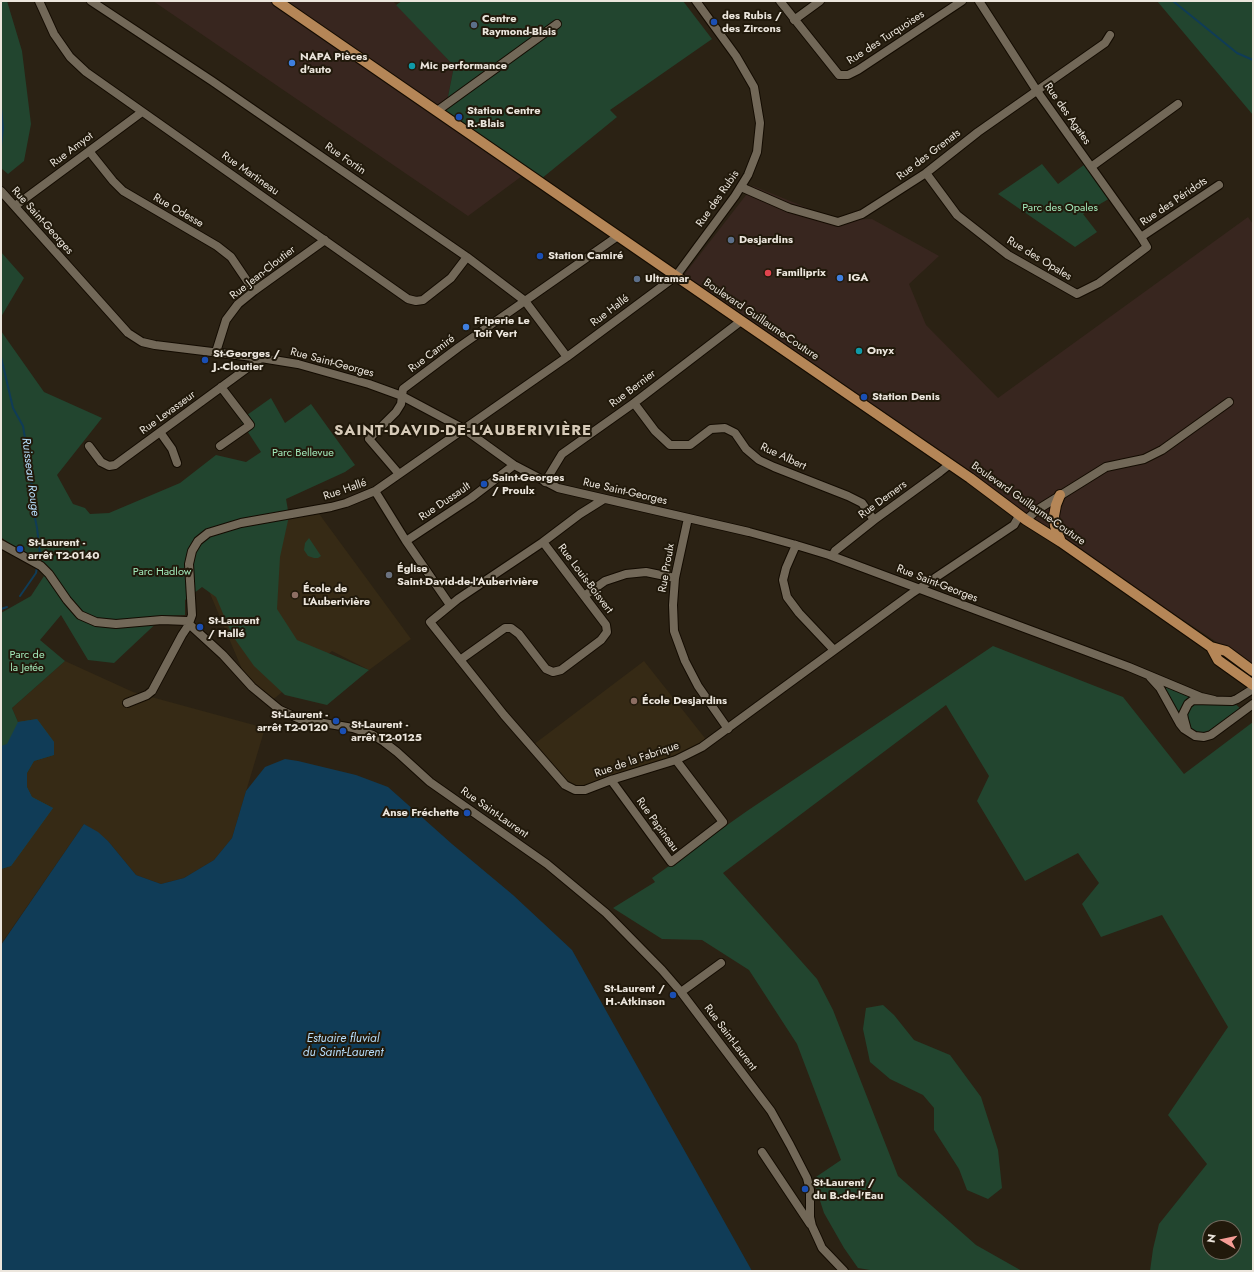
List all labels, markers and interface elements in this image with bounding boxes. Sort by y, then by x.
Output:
street label: Rue des Turquoises [845,8,927,68]
place label: des Rubis / des Zircons [722,9,782,35]
place label: Centre Raymond-Blais [482,12,556,38]
marker: des Rubis / des Zircons [709,17,719,27]
marker: Centre Raymond-Blais [469,20,479,30]
place label: NAPA Pièces d'auto [300,50,367,76]
marker: NAPA Pièces d'auto [287,58,297,68]
place label: Mic performance [420,59,507,73]
marker: Mic performance [407,61,417,71]
street label: Rue des Agates [1041,81,1093,147]
place label: Station Centre R.-Blais [467,104,540,130]
marker: Station Centre R.-Blais [454,112,464,122]
street label: Rue des Grenats [894,127,964,183]
street label: Rue Amyot [48,130,96,170]
street label: Rue Fortin [322,140,368,178]
street label: Rue Martineau [219,149,281,199]
street label: Rue des Rubis [694,168,742,230]
street label: Rue des Péridots [1138,175,1210,229]
street label: Rue Saint-Georges [8,185,76,257]
street label: Rue Odesse [150,191,206,231]
park label: Parc des Opales [1022,201,1098,215]
place label: Desjardins [739,233,793,247]
street label: Rue des Opales [1004,234,1074,284]
marker: Desjardins [726,235,736,245]
street label: Rue Jean-Cloutier [228,243,298,303]
place label: Station Camiré [548,249,623,263]
marker: Station Camiré [535,251,545,261]
place label: Familiprix [776,266,826,280]
marker: Familiprix [763,268,773,278]
place label: IGA [848,271,868,285]
place label: Ultramar [645,272,689,286]
marker: IGA [835,273,845,283]
marker: Ultramar [632,274,642,284]
street label: Boulevard Guillaume-Couture [701,276,821,364]
street label: Rue Hallé [588,292,632,330]
place label: Friperie Le Toit Vert [474,314,530,340]
marker: Friperie Le Toit Vert [461,322,471,332]
street label: Rue Camiré [406,332,458,376]
place label: Onyx [867,344,894,358]
street label: Rue Saint-Georges [289,345,375,381]
marker: Onyx [854,346,864,356]
place label: St-Georges / J.-Cloutier [213,347,280,373]
marker: St-Georges / J.-Cloutier [200,355,210,365]
street label: Rue Bernier [607,367,659,411]
street label: Rue Levasseur [138,388,198,438]
place label: Station Denis [872,390,940,404]
marker: Station Denis [859,392,869,402]
district label: SAINT-DAVID-DE-L'AUBERIVIÈRE [334,422,592,440]
water label: Ruisseau Rouge [18,437,42,517]
street label: Rue Albert [758,441,808,473]
park label: Parc Bellevue [272,446,334,460]
street label: Boulevard Guillaume-Couture [968,460,1088,548]
place label: Saint-Georges / Proulx [492,471,564,497]
street label: Rue Hallé [322,476,368,504]
street label: Rue Saint-Georges [582,476,668,508]
street label: Rue Demers [856,478,910,522]
marker: Saint-Georges / Proulx [479,479,489,489]
street label: Rue Dussault [417,480,473,524]
place label: St-Laurent - arrêt T2-0140 [28,536,100,562]
street label: Rue Louis-Boisvert [555,542,615,616]
street label: Rue Proulx [656,543,678,593]
marker: St-Laurent - arrêt T2-0140 [15,544,25,554]
place label: Église Saint-David-de-l’Auberivière [397,562,538,588]
street label: Rue Saint-Georges [895,562,979,606]
park label: Parc Hadlow [133,565,191,579]
marker: Église Saint-David-de-l’Auberivière [384,570,394,580]
place label: École de L'Auberivière [303,582,370,608]
marker: École de L'Auberivière [290,590,300,600]
place label: St-Laurent / Hallé [208,614,259,640]
marker: St-Laurent / Hallé [195,622,205,632]
park label: Parc de la Jetée [9,648,45,674]
place label: École Desjardins [642,694,727,708]
marker: École Desjardins [629,696,639,706]
place label: St-Laurent - arrêt T2-0120 [257,708,328,734]
marker: St-Laurent - arrêt T2-0120 [331,716,341,726]
place label: St-Laurent - arrêt T2-0125 [351,718,422,744]
marker: St-Laurent - arrêt T2-0125 [338,726,348,736]
street label: Rue de la Fabrique [593,739,681,781]
street label: Rue Saint-Laurent [458,785,530,841]
street label: Rue Papineau [633,795,681,855]
place label: Anse Fréchette [382,806,459,820]
marker: Anse Fréchette [462,808,472,818]
place label: St-Laurent / H.-Atkinson [604,982,665,1008]
marker: St-Laurent / H.-Atkinson [668,990,678,1000]
street label: Rue Saint-Laurent [701,1002,759,1074]
water label: Estuaire fluvial du Saint-Laurent [303,1032,383,1060]
place label: St-Laurent / du B.-de-l'Eau [813,1176,883,1202]
marker: St-Laurent / du B.-de-l'Eau [800,1184,810,1194]
north arrow [1202,1220,1242,1260]
text: N [1203,1233,1220,1244]

